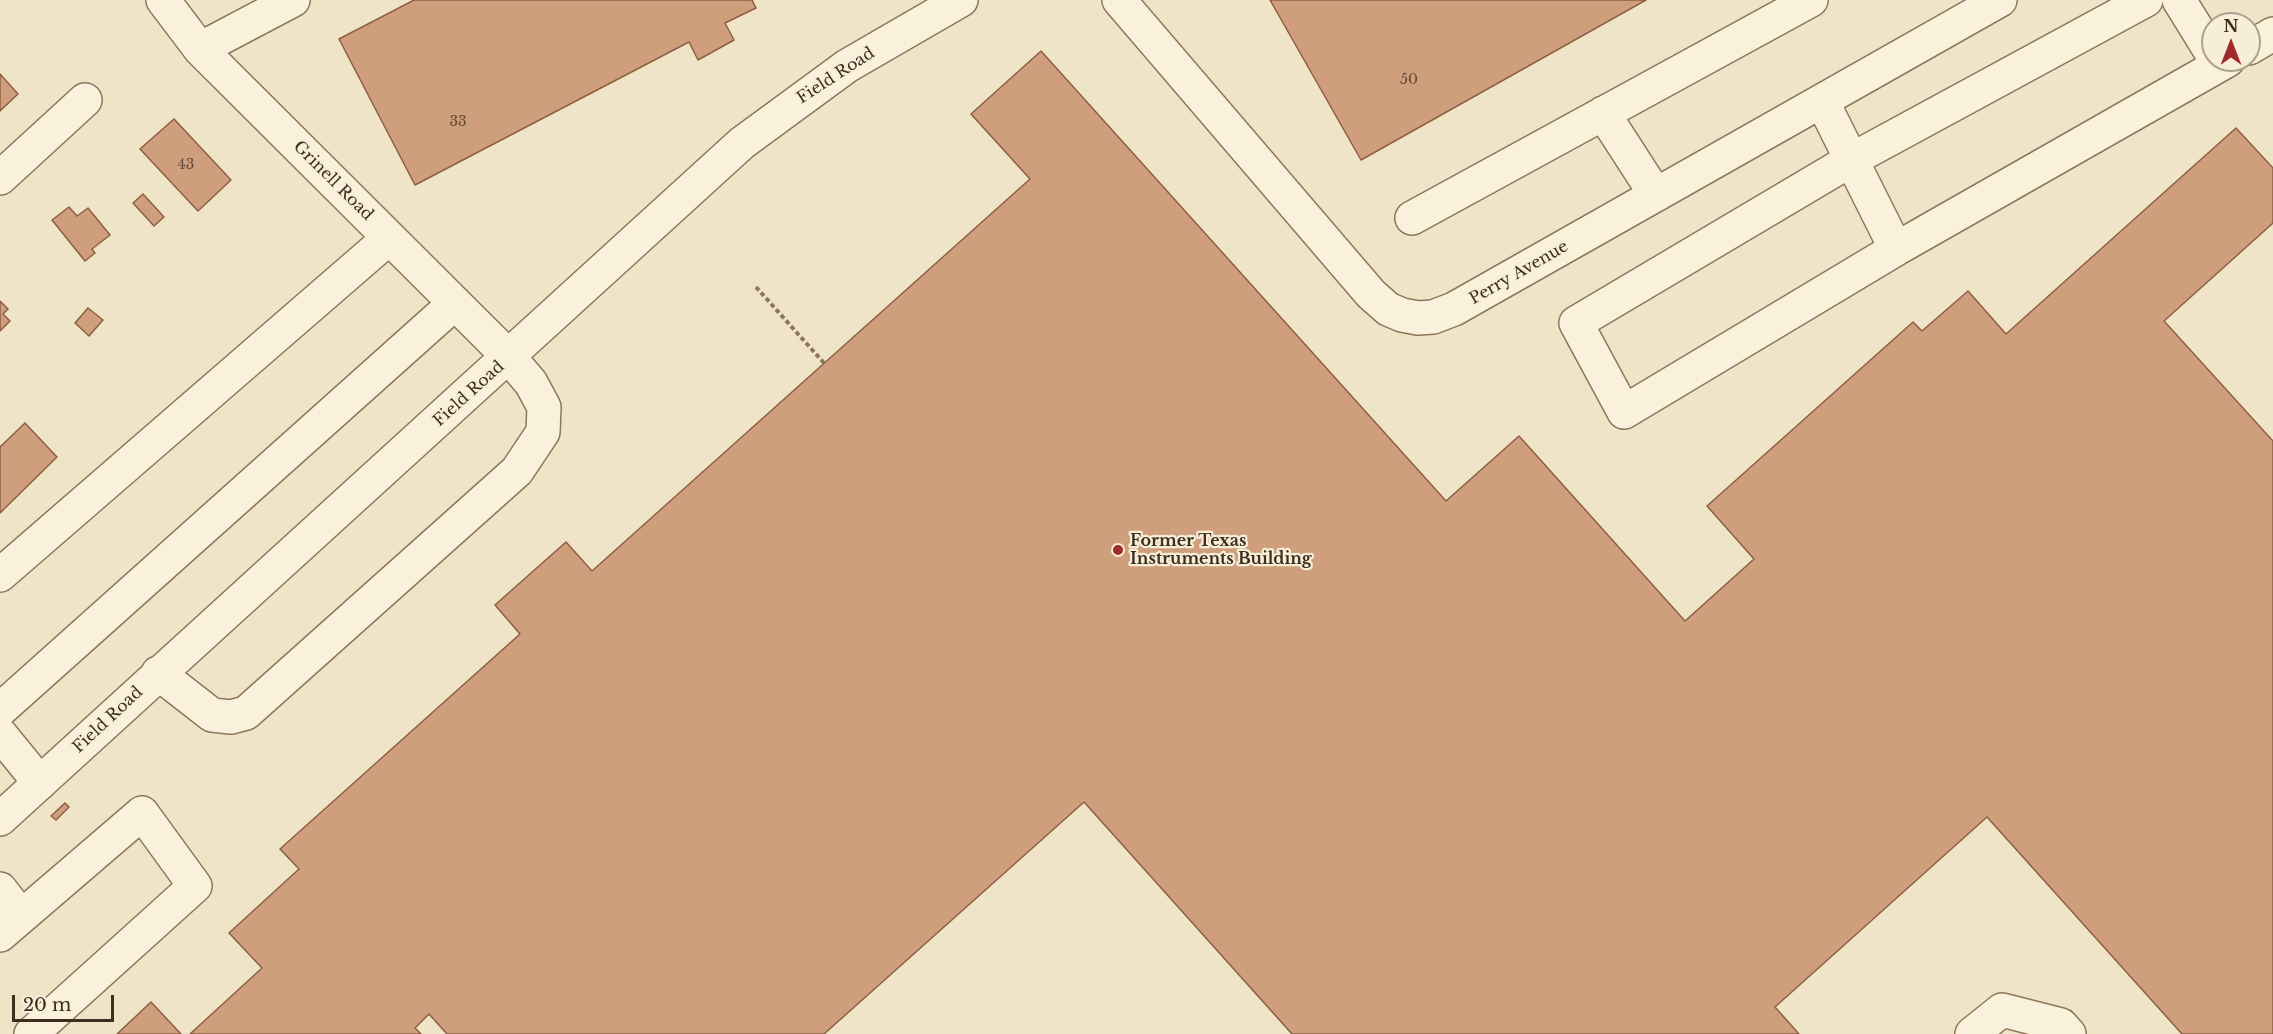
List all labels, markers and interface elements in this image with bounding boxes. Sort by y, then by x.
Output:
north arrow [2201,12,2261,72]
text: N [2223,16,2239,36]
street label: Field Road [794,44,878,108]
house number: 50 [1400,72,1418,88]
house number: 33 [449,114,467,130]
street label: Grinell Road [289,137,377,225]
house number: 43 [178,157,194,173]
street label: Perry Avenue [1466,237,1572,309]
street label: Field Road [430,357,508,431]
place label: Former Texas Instruments Building [1130,531,1312,569]
marker: Former Texas Instruments Building [1111,543,1125,557]
street label: Field Road [69,683,147,757]
scale bar [15,983,117,1021]
text: 20 m [23,994,71,1016]

